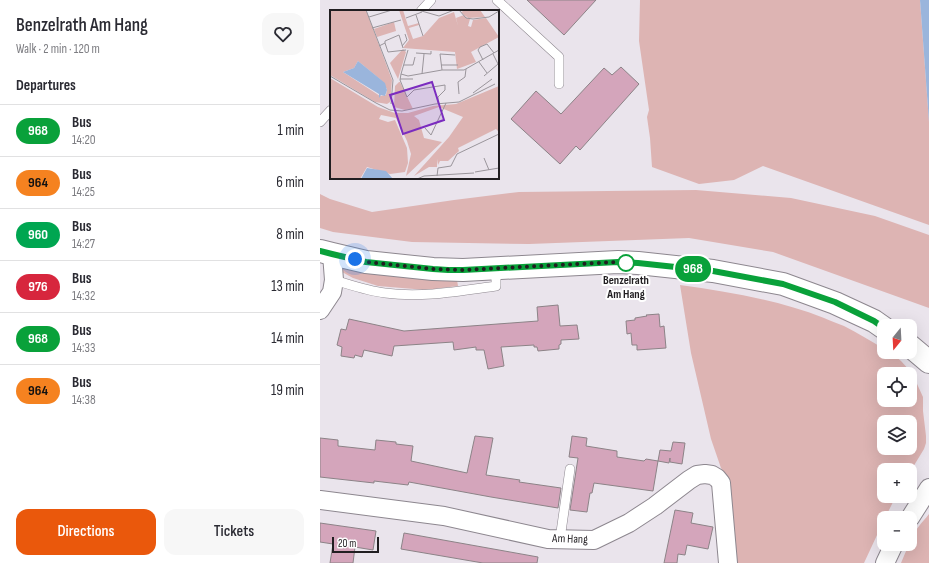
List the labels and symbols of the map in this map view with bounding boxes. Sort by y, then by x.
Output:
inset map [330,10,499,179]
your location [345,249,365,269]
marker: Benzelrath Am Hang [617,254,635,272]
line badge: 968 [670,256,716,282]
place label: Benzelrath Am Hang [603,273,649,302]
north arrow [877,319,917,359]
street label: Am Hang [551,531,588,547]
scale bar [332,535,379,554]

